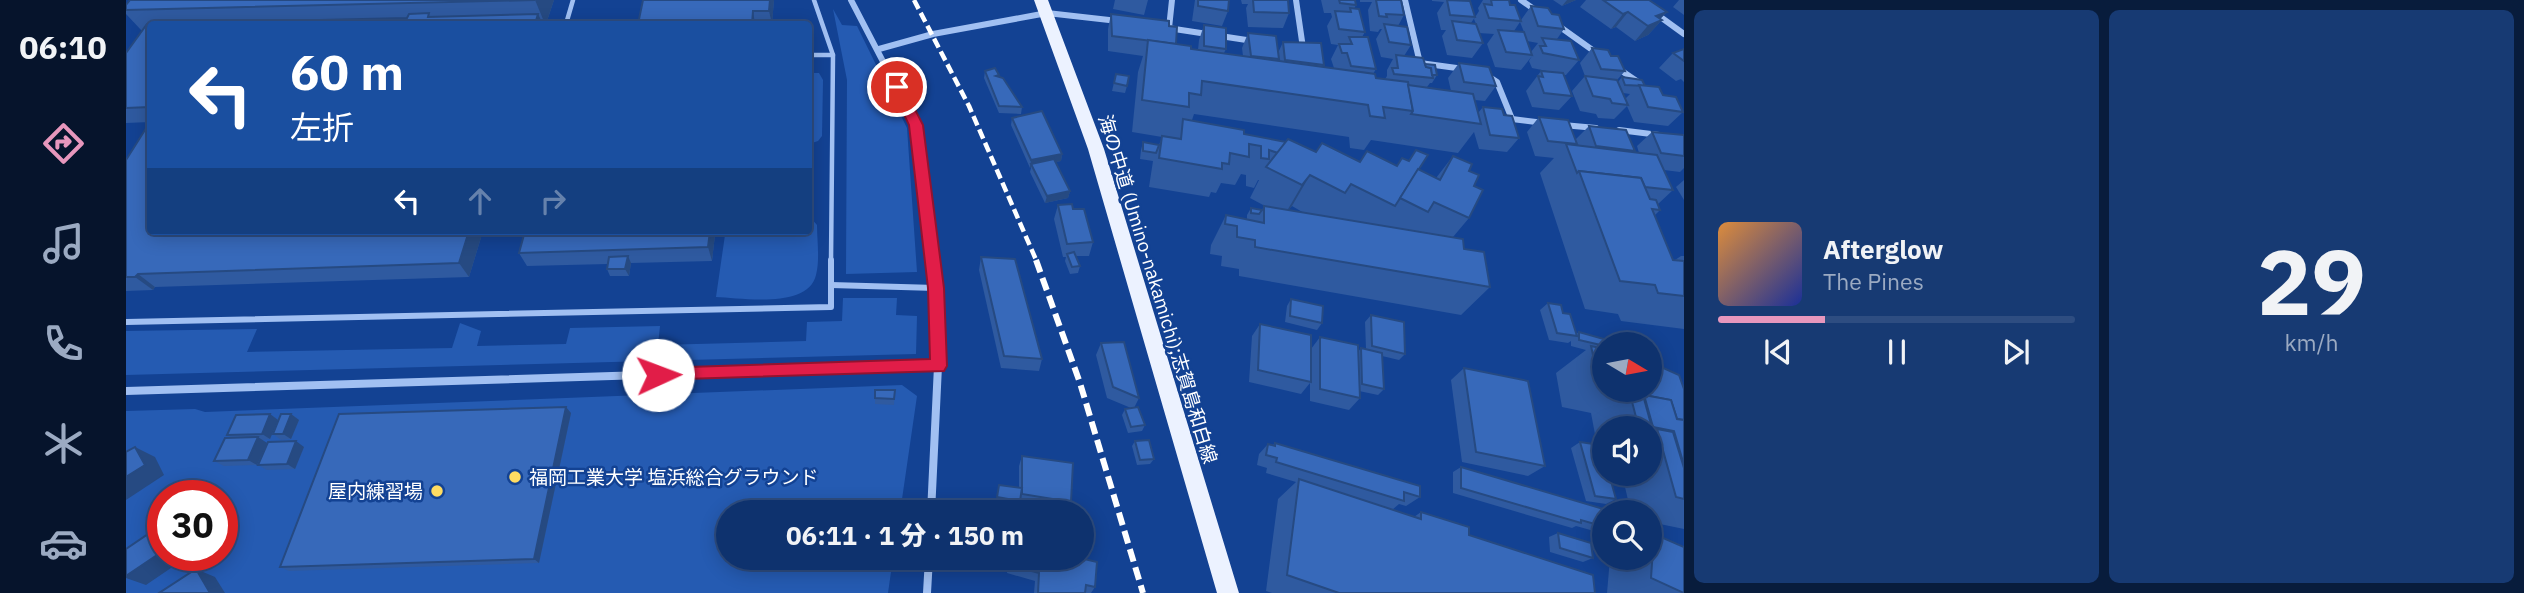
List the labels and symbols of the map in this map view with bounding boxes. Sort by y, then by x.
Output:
pin [867,57,927,117]
street label: 海の中道 (Umino-nakamichi);志賀島和白線 [1093,112,1223,466]
north arrow [1592,332,1662,402]
position arrow [621,338,695,412]
place label: 福岡工業大学 塩浜総合グラウンド [529,465,819,489]
marker: 福岡工業大学 塩浜総合グラウンド [507,469,523,485]
place label: 屋内練習場 [328,479,423,503]
speed limit sign: 30 [147,480,238,571]
marker: 屋内練習場 [429,483,445,499]

